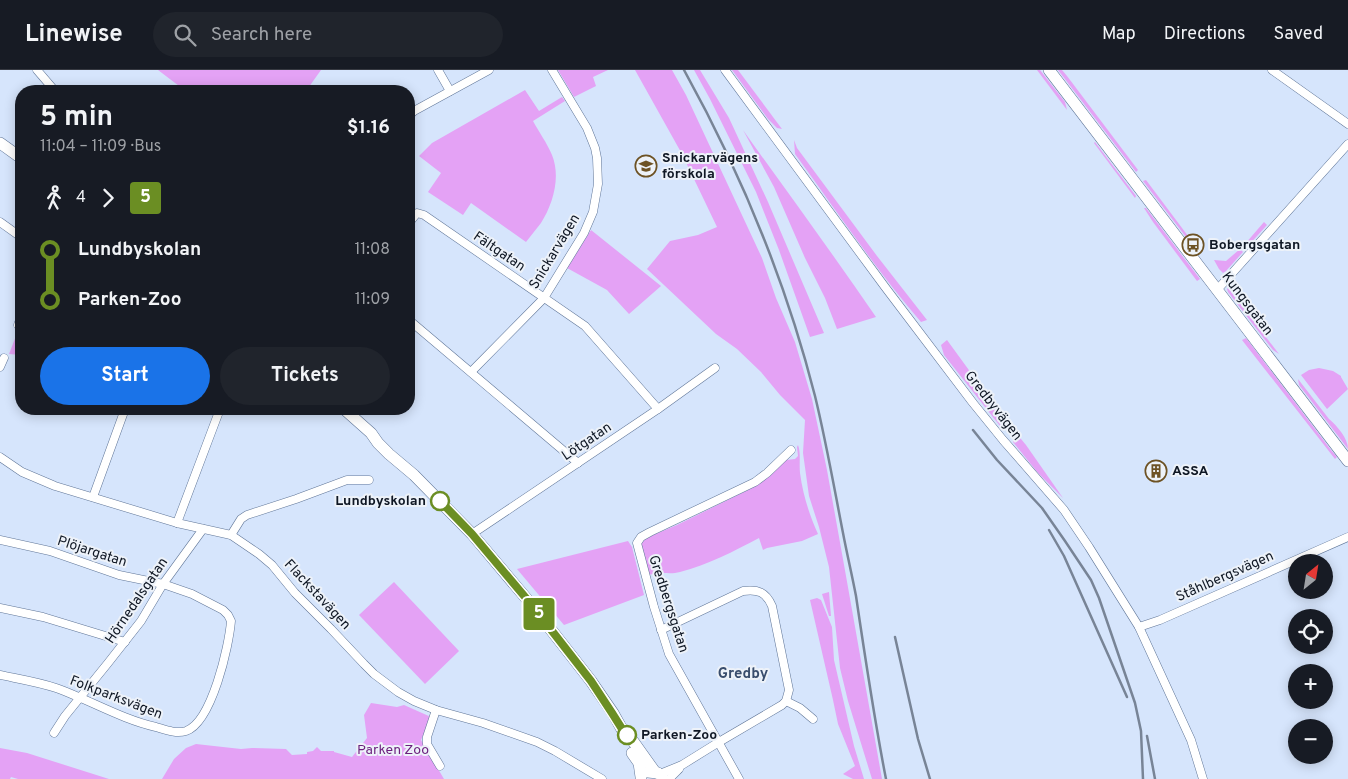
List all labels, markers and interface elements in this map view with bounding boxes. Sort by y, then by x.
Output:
search box [153,12,503,57]
text: Linewise [25,20,123,50]
icon: search [171,21,199,49]
text: Search here [211,23,312,47]
text: Map [1102,23,1136,46]
text: Directions [1164,23,1246,46]
text: Saved [1274,23,1323,46]
text: 5 min [40,100,113,136]
text: $1.16 [347,116,390,140]
text: 11:04 – 11:09 · Bus [40,137,161,157]
place label: Snickarvägens förskola [662,150,758,183]
school or university icon: Snickarvägens förskola [634,154,658,178]
icon: walk [40,184,68,212]
icon: forward [94,184,122,212]
text: 5 [140,186,151,209]
text: 4 [76,188,86,208]
street label: Snickarvägen [526,211,584,293]
street label: Fältgatan [470,228,528,276]
bus stop icon: Bobergsgatan [1181,233,1205,257]
place label: Bobergsgatan [1209,237,1300,254]
text: Lundbyskolan [78,238,201,262]
text: 11:08 [354,240,390,260]
street label: Kungsgatan [1218,269,1276,339]
text: Parken-Zoo [78,288,181,312]
text: 11:09 [355,290,390,310]
button: Start [40,347,210,405]
button: Tickets [220,347,390,405]
street label: Gredbyvägen [961,368,1025,444]
street label: Lötgatan [559,419,615,465]
building icon: ASSA [1144,459,1168,483]
place label: ASSA [1172,463,1209,480]
marker: Lundbyskolan [430,491,450,511]
place label: Lundbyskolan [335,493,426,510]
street label: Plöjargatan [55,533,129,571]
street label: Ståhlbergsvägen [1174,548,1276,606]
street label: Gredbergsgatan [644,553,692,655]
north arrow [1288,554,1332,599]
map controls [1288,554,1333,764]
street label: Hörnedalsgatan [102,555,172,647]
street label: Flackstavägen [280,556,354,634]
line badge: 5 [523,598,555,630]
text: 5 [534,602,545,625]
button: locate [1288,609,1333,654]
button: + [1288,664,1333,709]
district label: Gredby [718,665,769,684]
street label: Folkparksvägen [67,673,165,723]
button: − [1288,719,1333,764]
marker: Parken-Zoo [617,725,637,745]
place label: Parken-Zoo [641,727,717,744]
park label: Parken Zoo [357,742,429,759]

